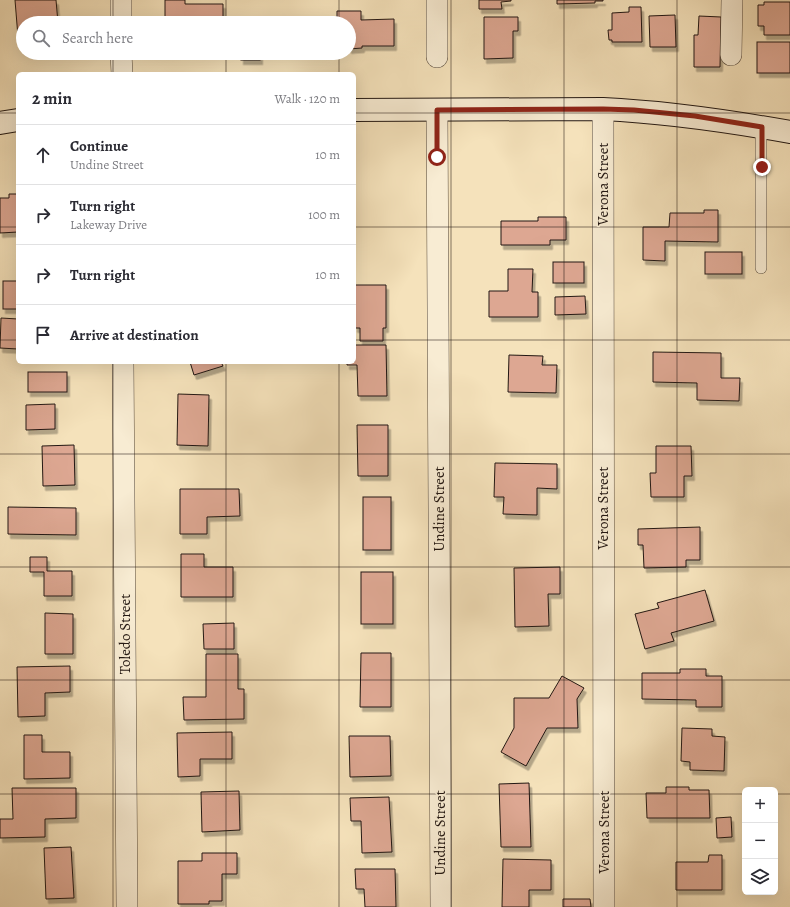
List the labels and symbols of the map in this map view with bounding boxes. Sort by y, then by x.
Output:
street label: Verona Street [593,143,613,226]
route start [428,148,446,166]
route end [753,158,771,176]
street label: Undine Street [429,466,449,552]
street label: Verona Street [593,467,613,550]
street label: Toledo Street [115,594,135,674]
street label: Undine Street [430,790,450,876]
street label: Verona Street [594,791,614,874]

